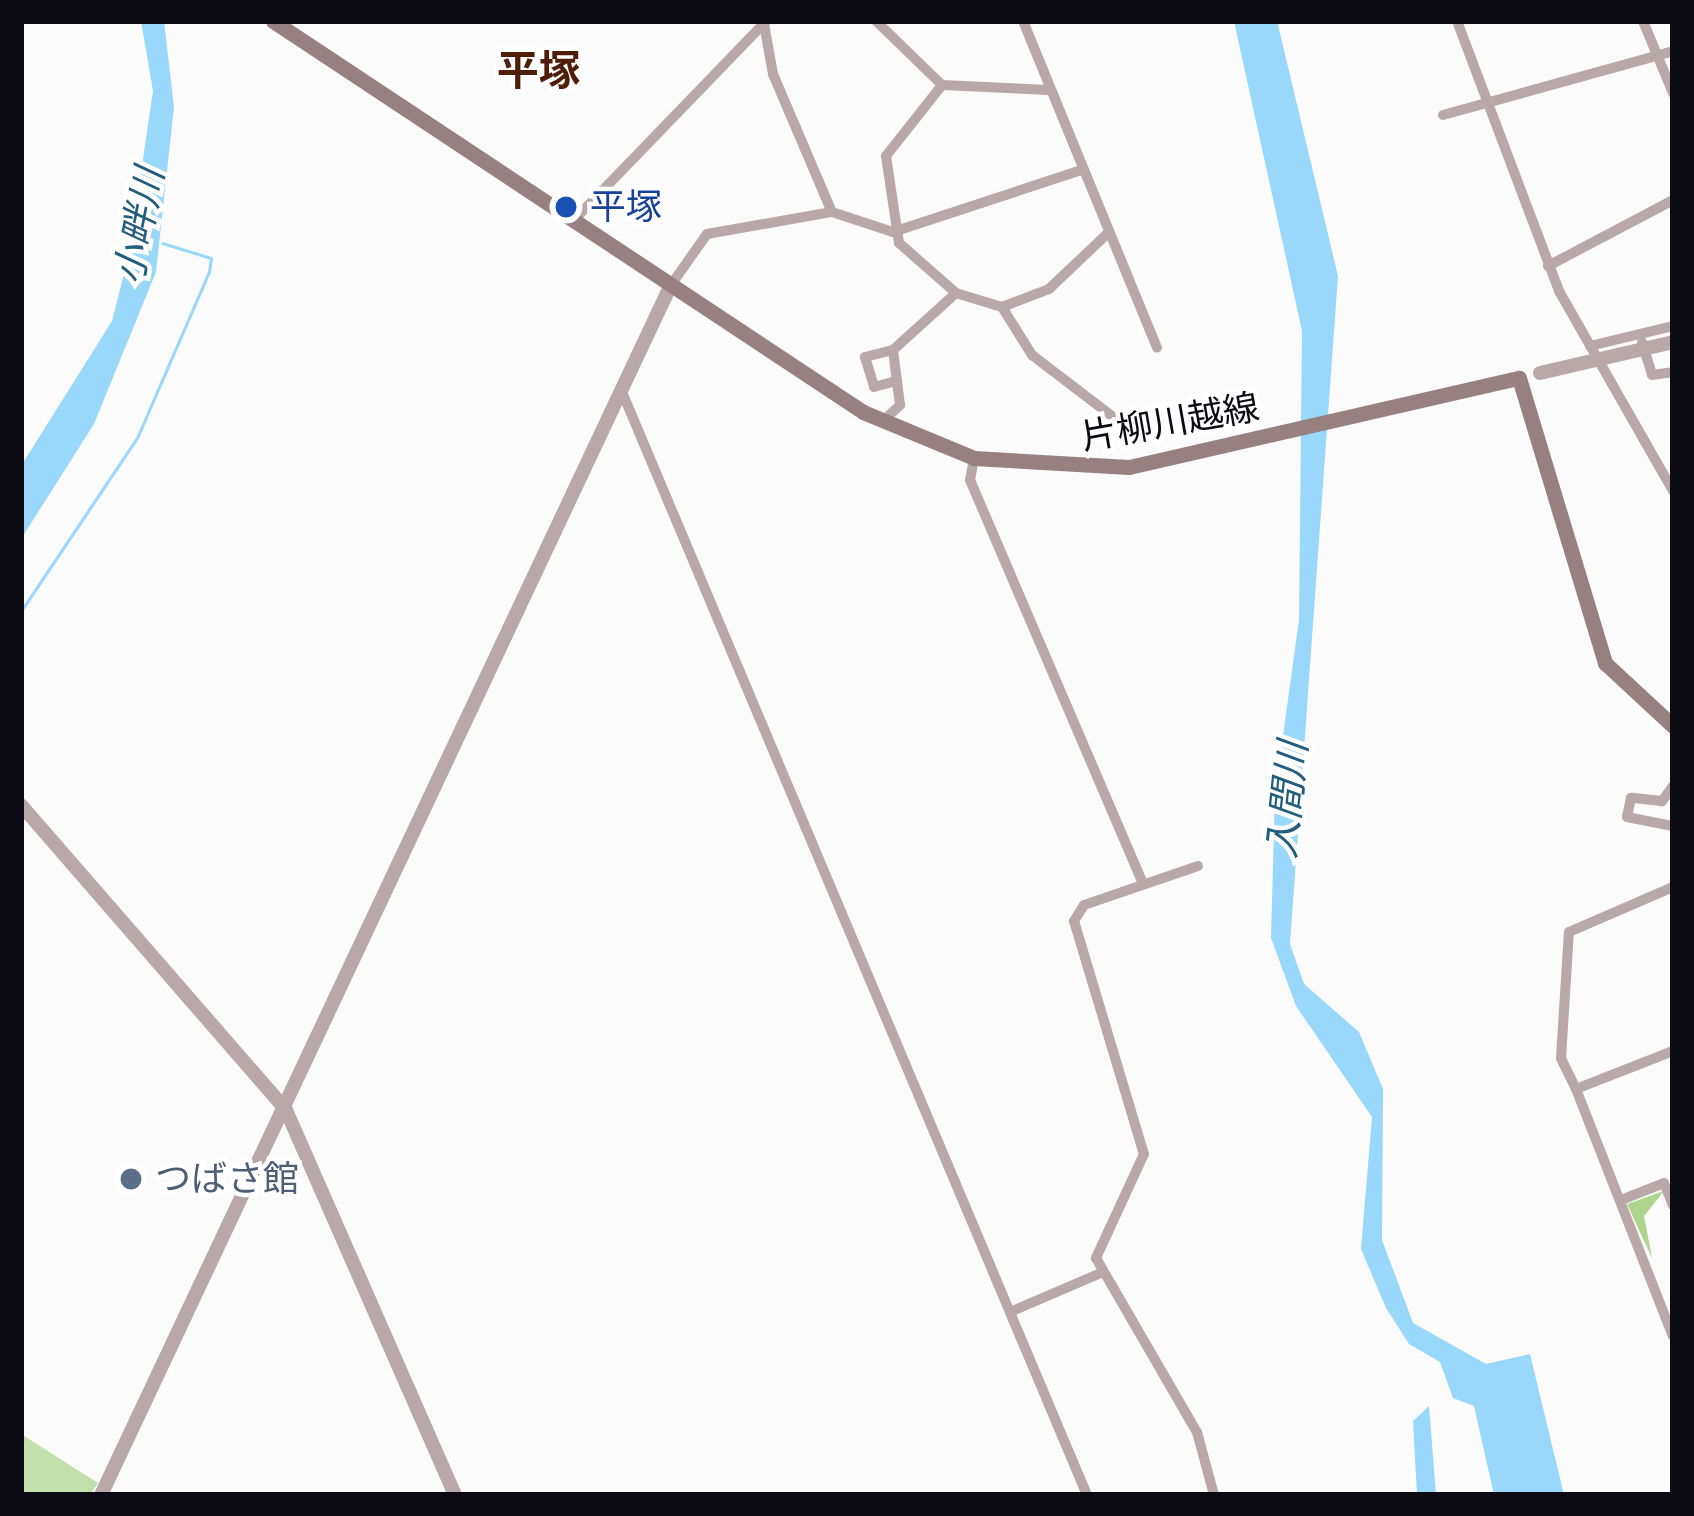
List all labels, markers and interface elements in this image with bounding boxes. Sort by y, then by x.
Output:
district label: 平塚 [497,46,581,96]
water label: 小畔川 [105,164,173,288]
place label: 平塚 [590,185,662,229]
marker: 平塚 [553,194,579,220]
street label: 片柳川越線 [1078,385,1262,459]
water label: 入間川 [1258,739,1316,861]
place label: つばさ館 [155,1157,299,1201]
marker: つばさ館 [118,1166,144,1192]

